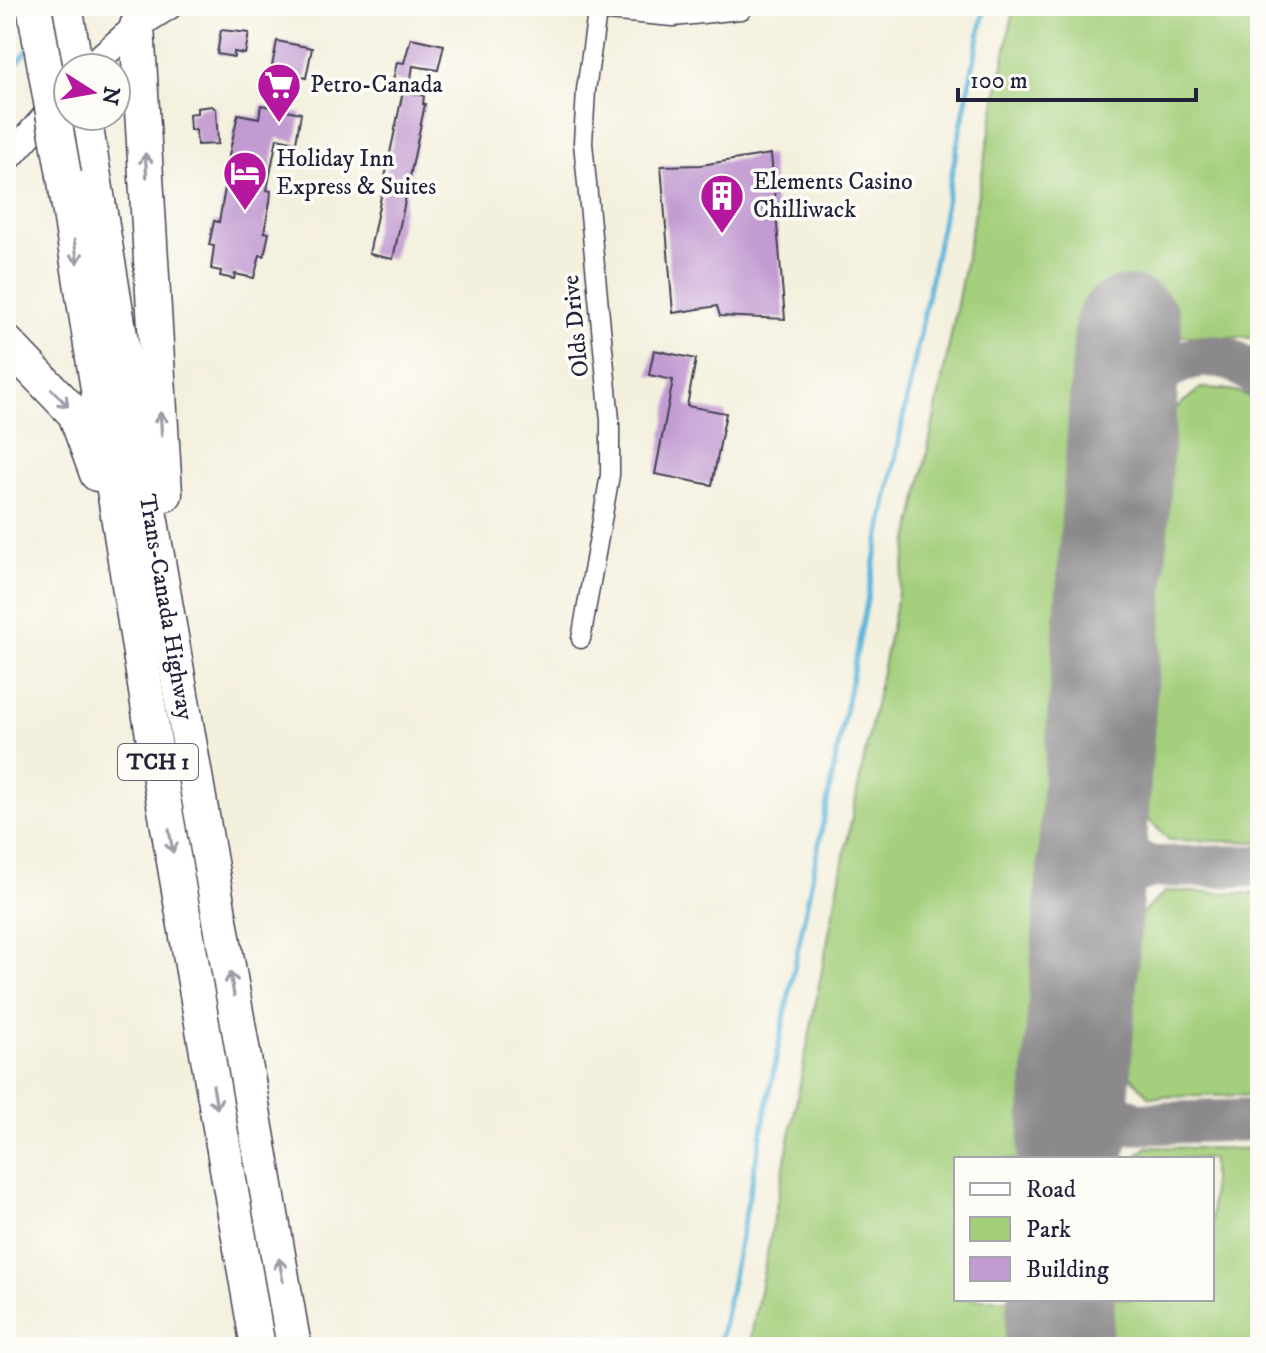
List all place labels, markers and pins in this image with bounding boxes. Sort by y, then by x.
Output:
supermarket icon: Petro-Canada [255,61,303,124]
place label: Petro-Canada [310,70,443,100]
place label: Holiday Inn Express & Suites [276,144,436,202]
hotel icon: Holiday Inn Express & Suites [221,149,269,212]
place label: Elements Casino Chilliwack [753,167,913,225]
building icon: Elements Casino Chilliwack [698,172,746,235]

